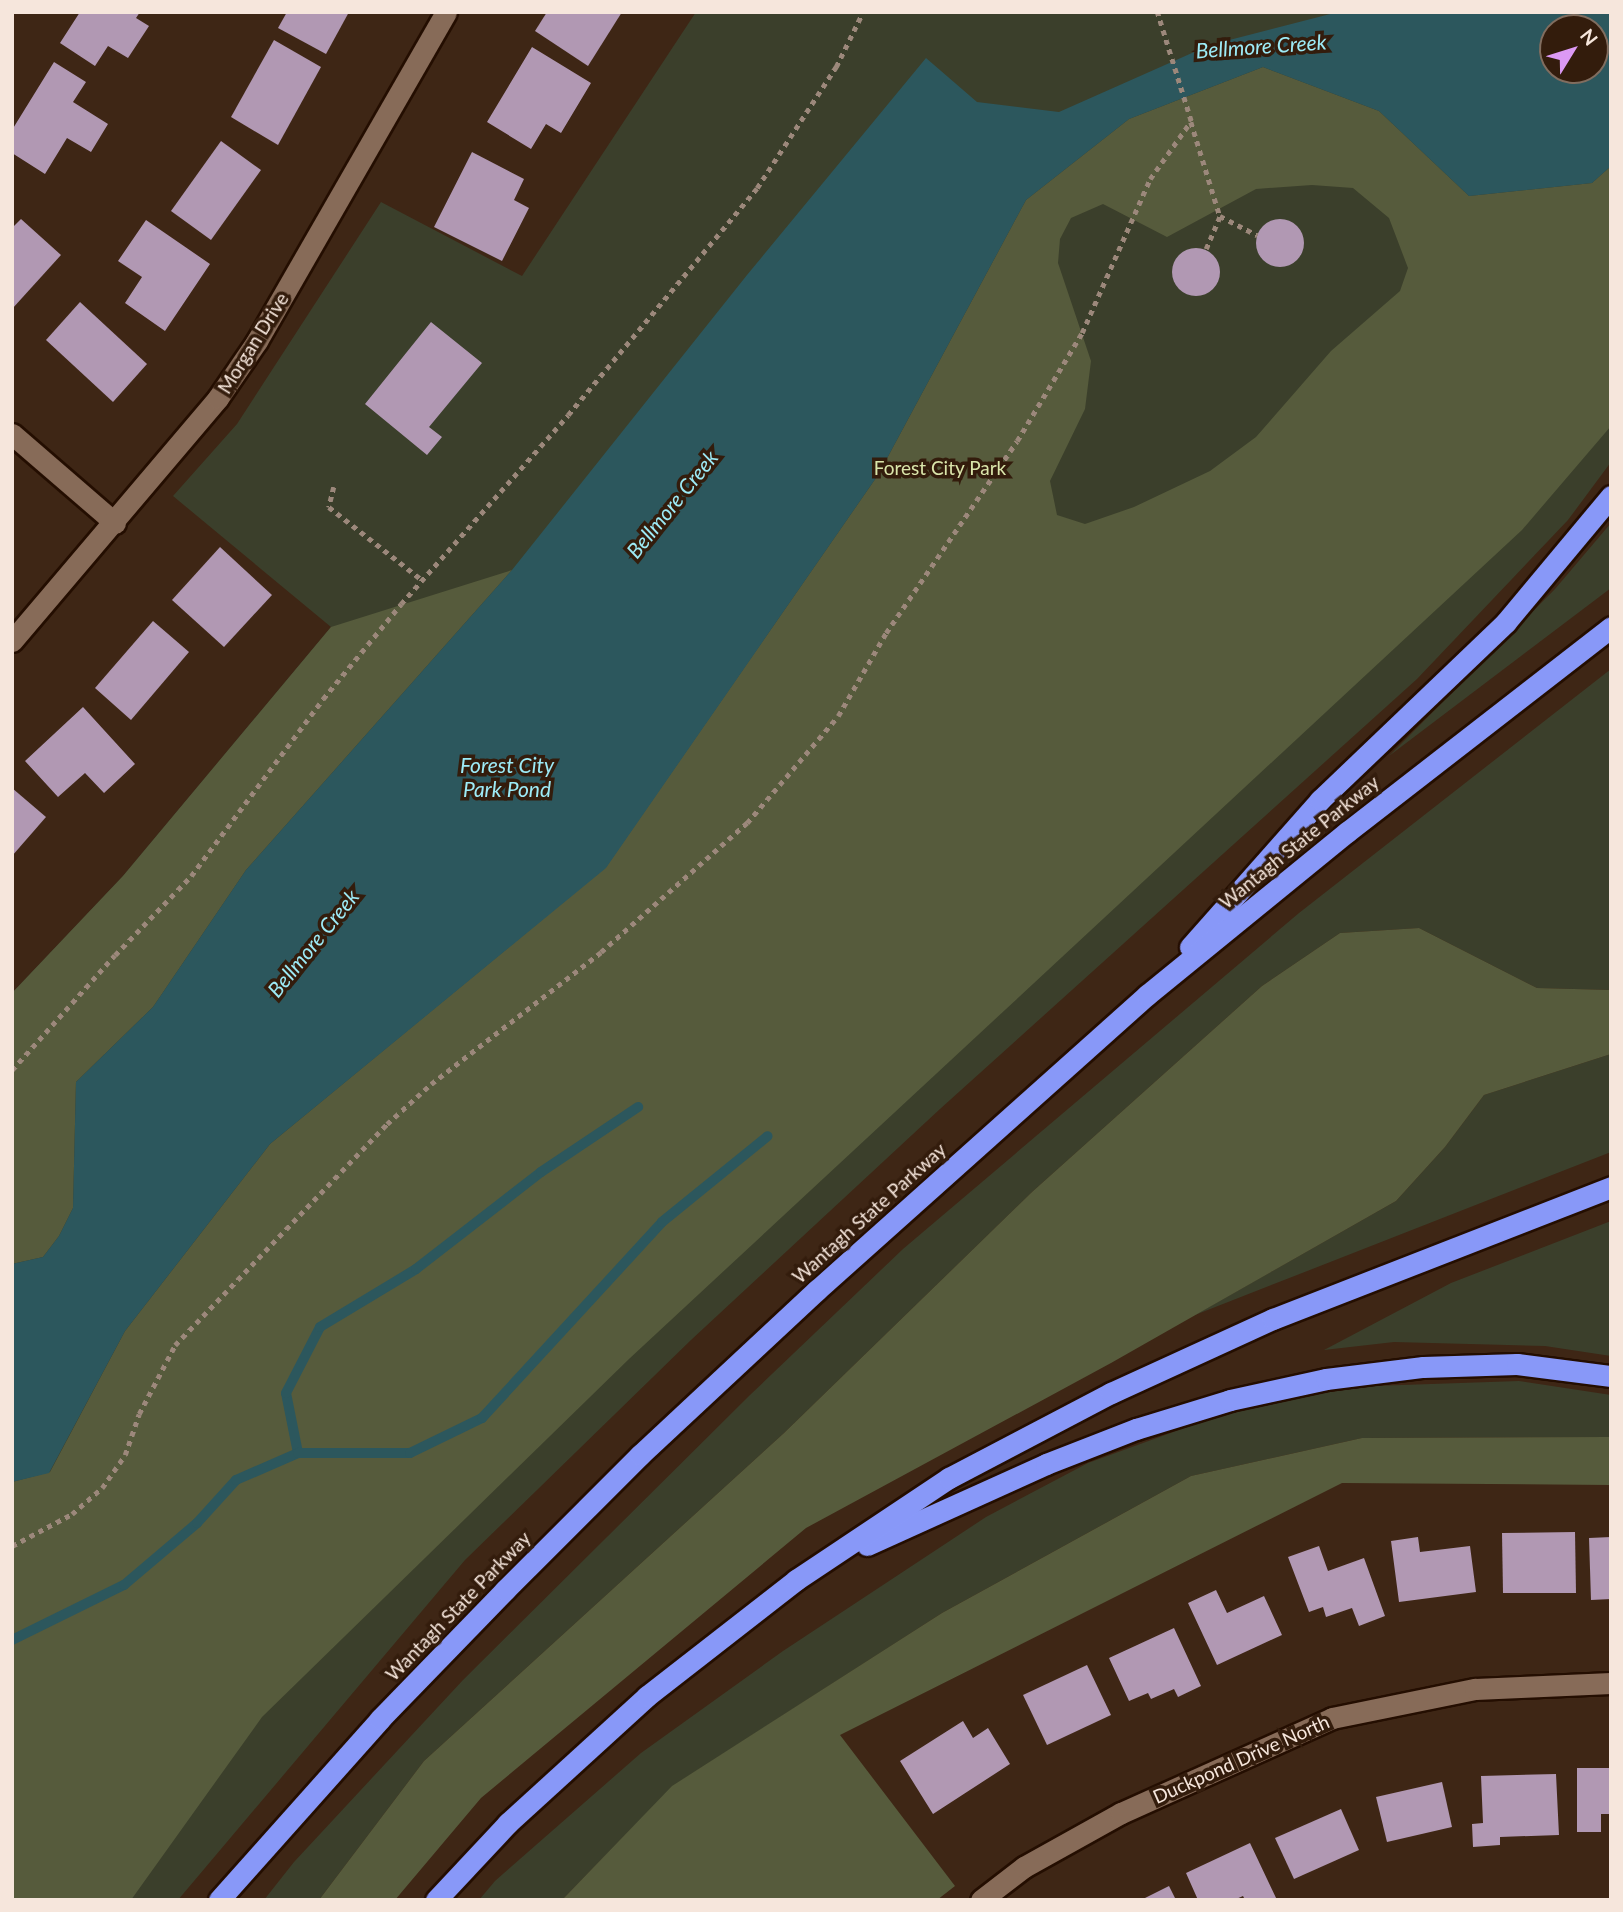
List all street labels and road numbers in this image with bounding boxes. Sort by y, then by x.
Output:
street label: Morgan Drive [213,288,293,398]
street label: Wantagh State Parkway [1215,771,1383,913]
street label: Wantagh State Parkway [788,1138,950,1288]
street label: Wantagh State Parkway [381,1527,535,1685]
street label: Duckpond Drive North [1149,1710,1333,1808]

